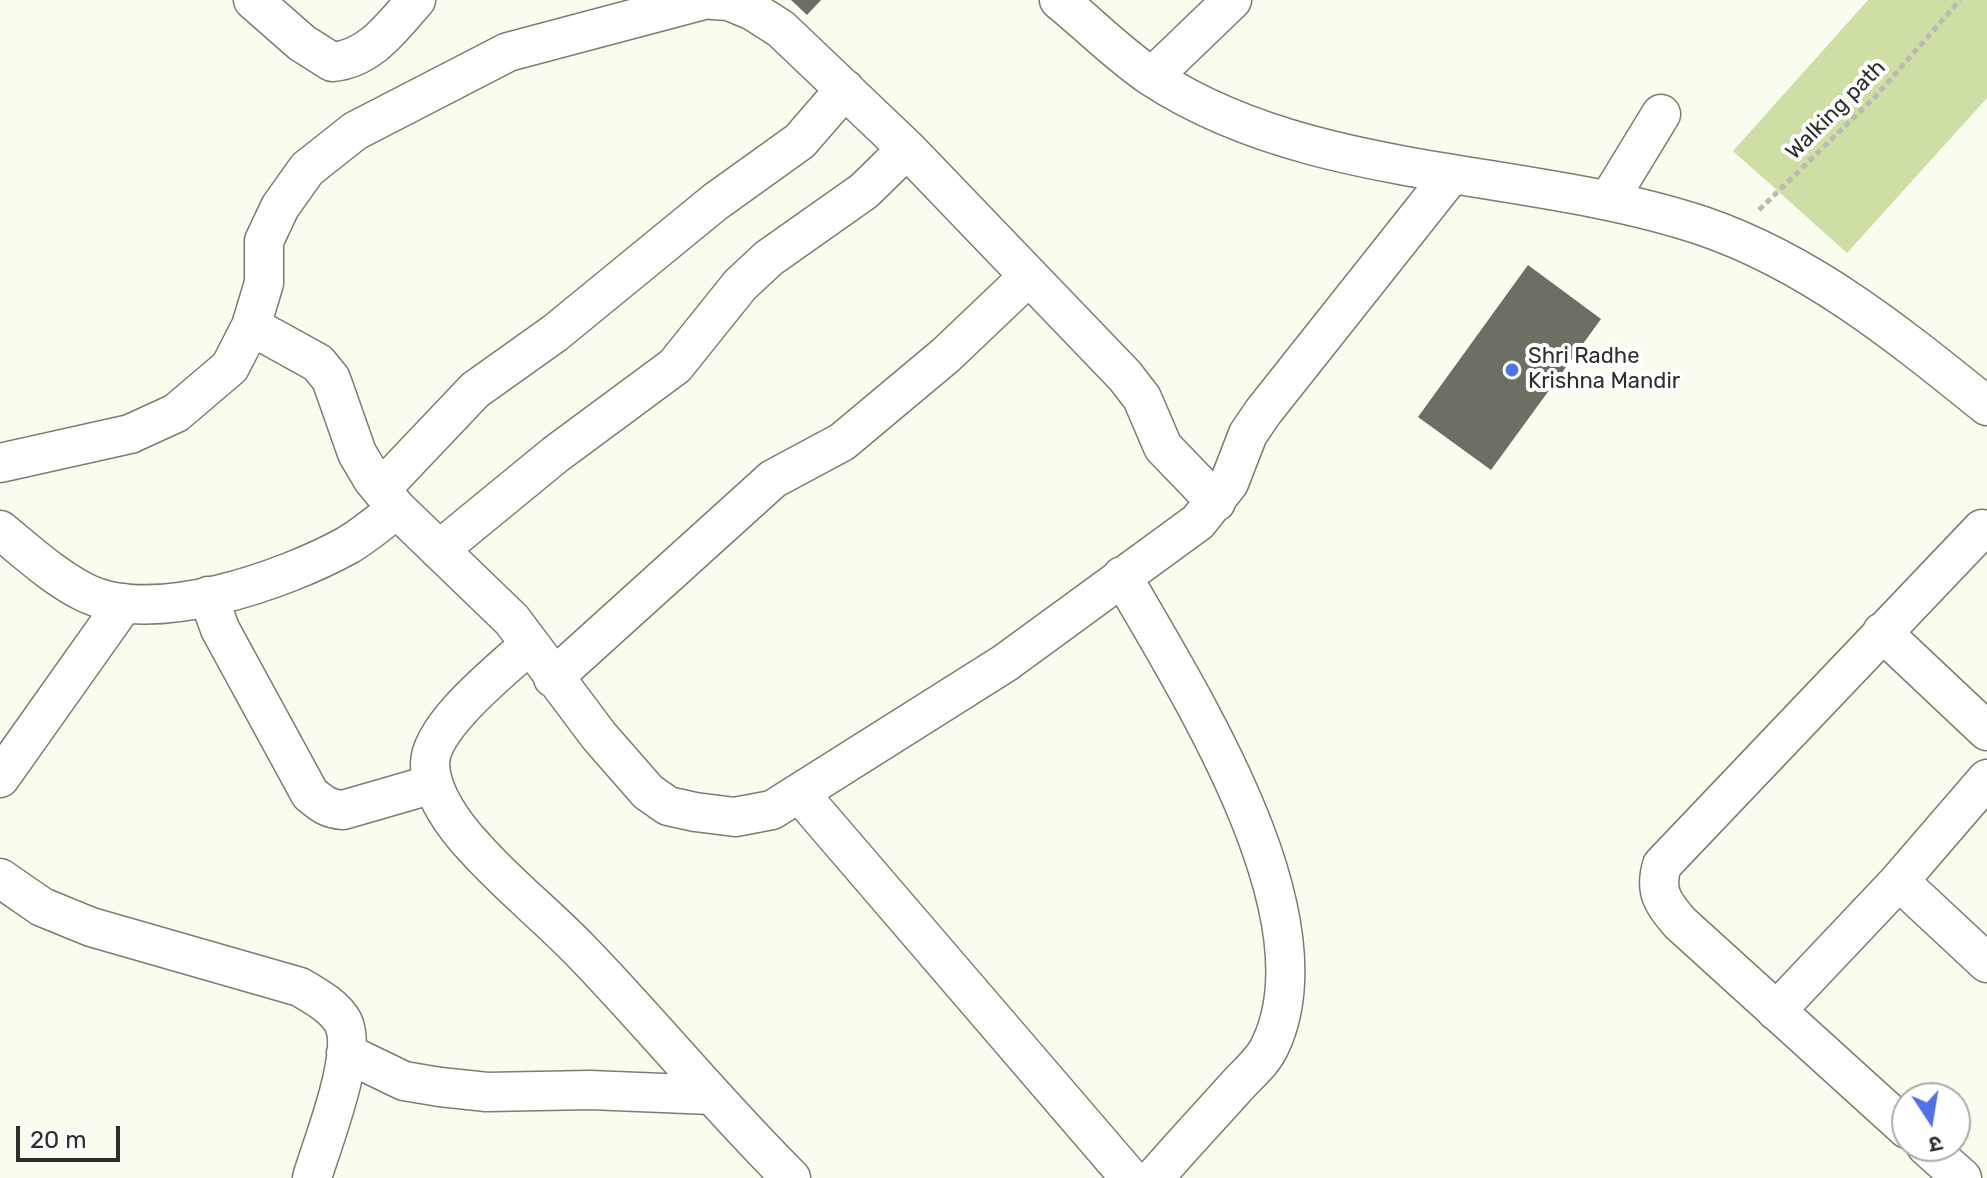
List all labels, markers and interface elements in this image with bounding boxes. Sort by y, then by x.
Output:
street label: Walking path [1781,55,1891,165]
place label: Shri Radhe Krishna Mandir [1528,344,1680,396]
marker: Shri Radhe Krishna Mandir [1503,361,1521,379]
north arrow [1891,1082,1971,1162]
scale bar [20,1110,124,1160]
text: 20 m [30,1126,87,1154]
text: उ [1927,1129,1945,1159]

